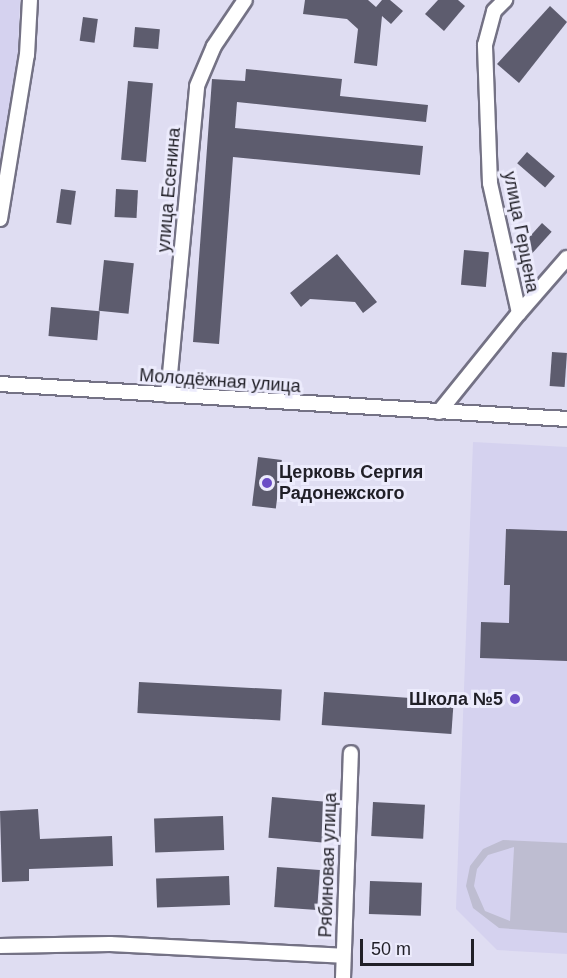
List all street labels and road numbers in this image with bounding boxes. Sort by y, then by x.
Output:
street label: улица Есенина [153,127,185,253]
street label: улица Герцена [499,170,543,294]
street label: Молодёжная улица [139,365,301,397]
street label: Рябиновая улица [315,792,341,938]

